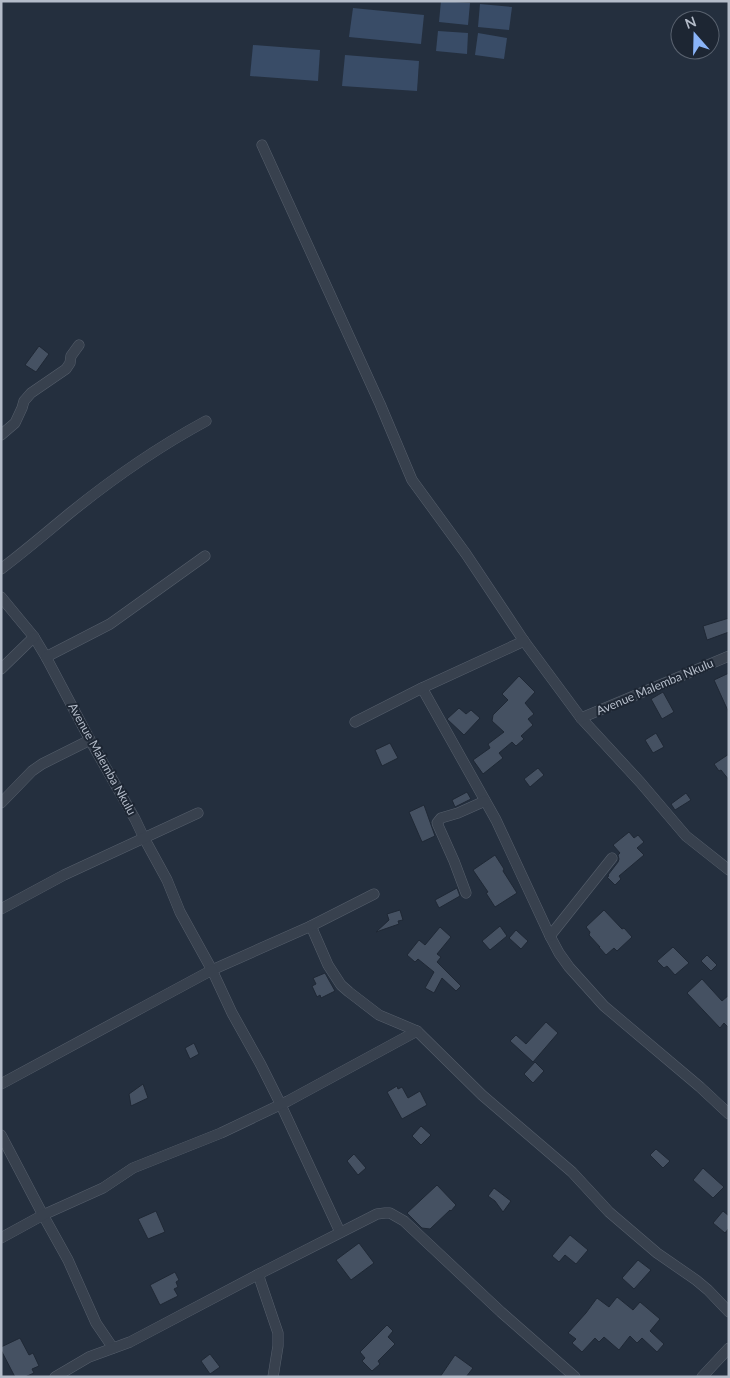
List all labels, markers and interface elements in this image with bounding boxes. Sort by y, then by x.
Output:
north arrow [670,10,720,60]
text: N [682,12,698,32]
street label: Avenue Malemba Nkulu [594,655,716,718]
street label: Avenue Malemba Nkulu [65,700,140,817]

